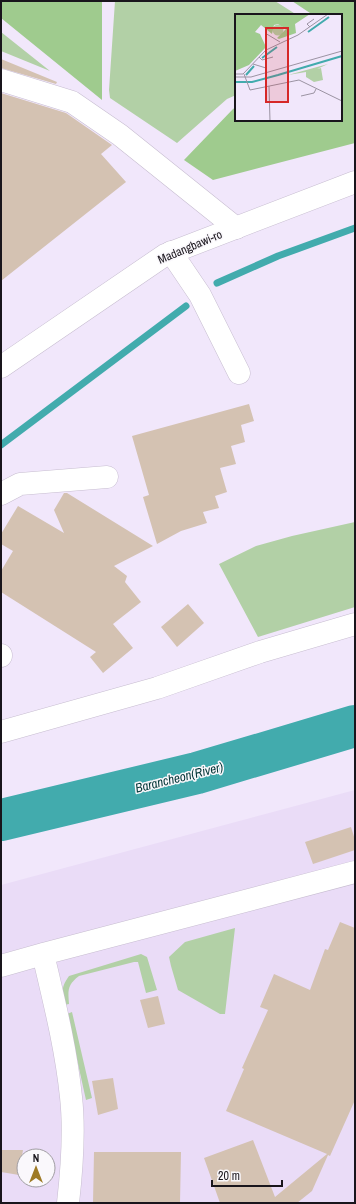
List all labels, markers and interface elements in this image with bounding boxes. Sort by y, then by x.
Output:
inset map [235,14,342,121]
street label: Madangbawi-ro [155,226,225,268]
water label: Barancheon(River) [133,758,225,797]
north arrow [16,1148,56,1188]
text: N [33,1151,39,1165]
scale bar [212,1162,282,1188]
text: 20 m [218,1168,240,1184]

